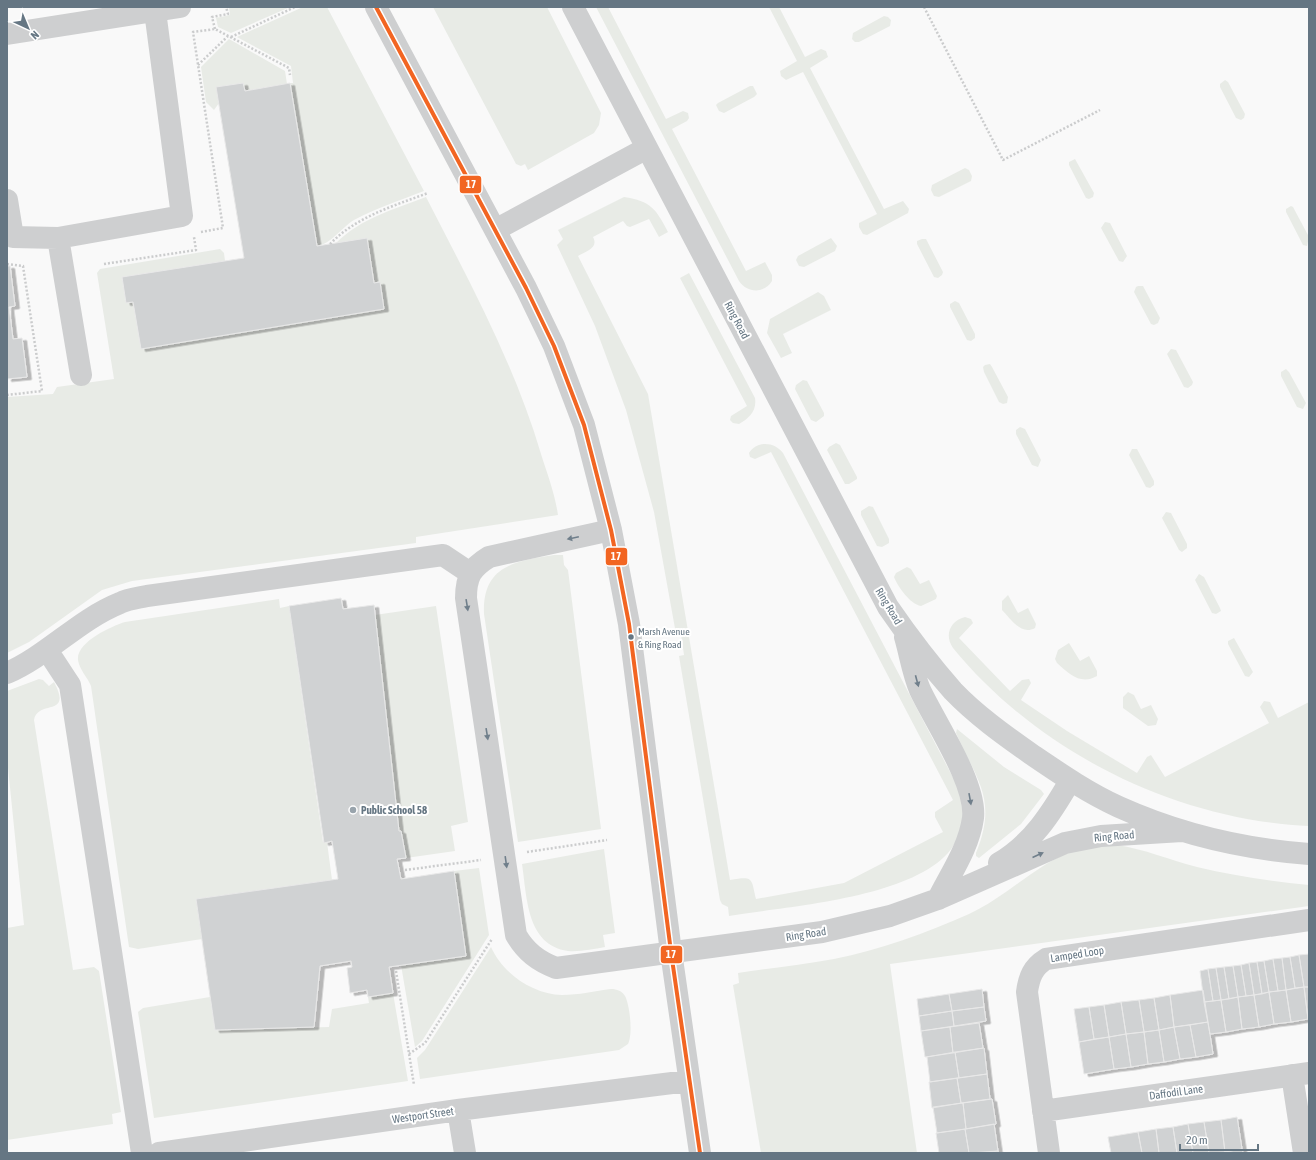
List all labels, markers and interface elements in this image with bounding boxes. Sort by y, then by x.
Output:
north arrow [8,8,48,48]
text: N [28,29,41,42]
line badge: 17 [459,175,482,194]
text: 17 [466,178,476,190]
street label: Ring Road [722,299,752,341]
one-way arrow [567,535,579,541]
line badge: 17 [605,547,628,566]
text: 17 [611,550,621,562]
street label: Ring Road [873,586,905,626]
one-way arrow [464,599,470,611]
place label: Marsh Avenue & Ring Road [638,626,690,650]
marker: Marsh Avenue & Ring Road [626,632,636,642]
one-way arrow [915,675,921,687]
one-way arrow [484,728,490,740]
one-way arrow [968,793,974,806]
place label: Public School 58 [361,804,427,816]
marker: Public School 58 [348,805,358,815]
street label: Ring Road [1093,828,1135,844]
one-way arrow [1032,852,1043,858]
one-way arrow [503,856,509,868]
street label: Ring Road [785,925,827,943]
street label: Lamped Loop [1049,944,1105,964]
line badge: 17 [660,945,683,964]
text: 17 [666,948,676,960]
street label: Daffodil Lane [1148,1082,1204,1102]
street label: Westport Street [391,1105,455,1125]
scale bar [1180,1126,1258,1152]
text: 20 m [1186,1133,1208,1147]

